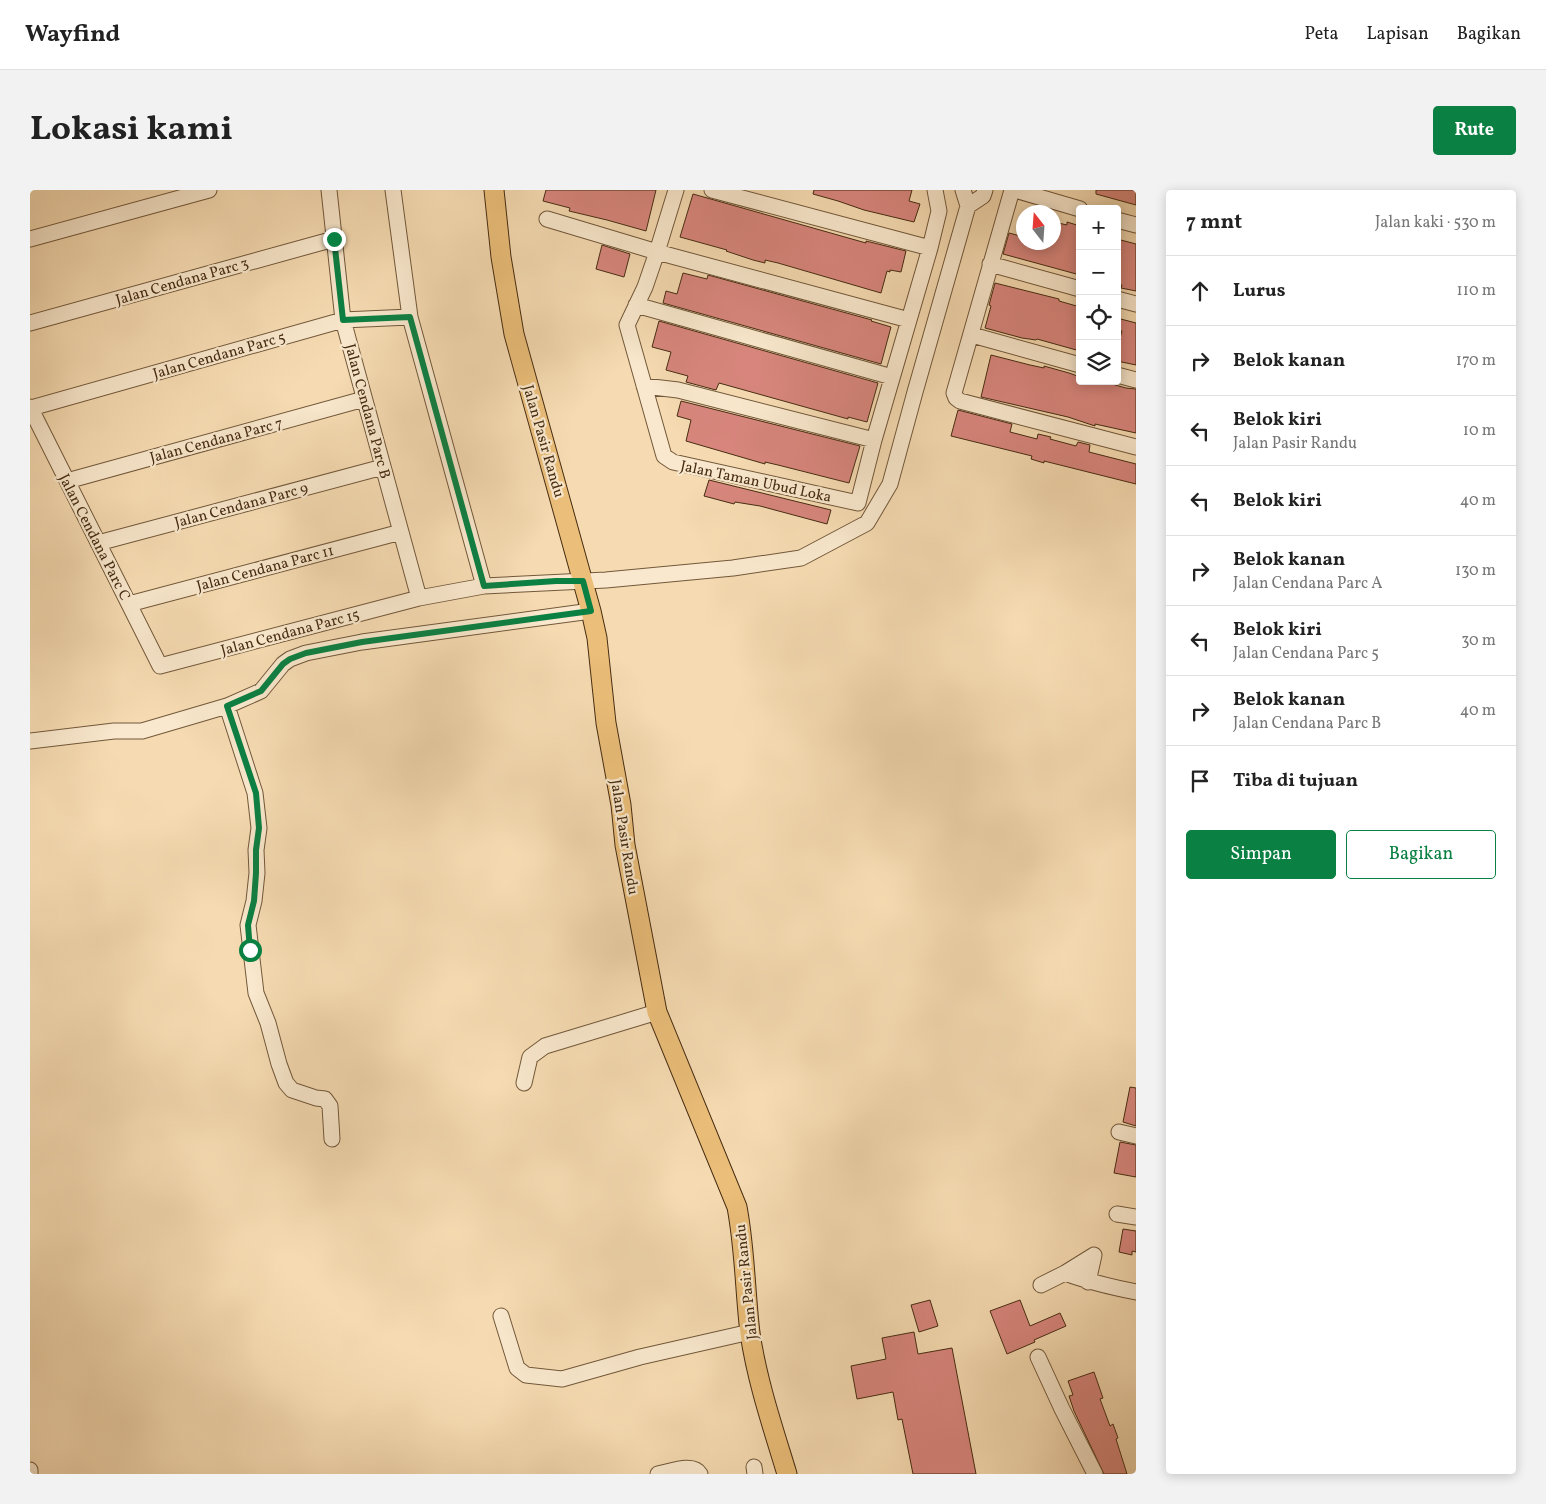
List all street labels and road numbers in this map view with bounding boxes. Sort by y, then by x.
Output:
street label: Jalan Cendana Parc 3 [113,253,251,311]
street label: Jalan Cendana Parc 5 [151,327,288,385]
street label: Jalan Cendana Parc B [338,342,395,481]
street label: Jalan Pasir Randu [516,383,569,500]
street label: Jalan Cendana Parc 7 [148,414,285,469]
street label: Jalan Taman Ubud Loka [678,456,833,509]
street label: Jalan Cendana Parc C [53,471,135,605]
street label: Jalan Cendana Parc 9 [172,478,311,534]
street label: Jalan Cendana Parc 11 [194,541,336,598]
street label: Jalan Cendana Parc 15 [219,605,362,662]
street label: Jalan Pasir Randu [604,778,643,896]
street label: Jalan Pasir Randu [731,1223,764,1341]

